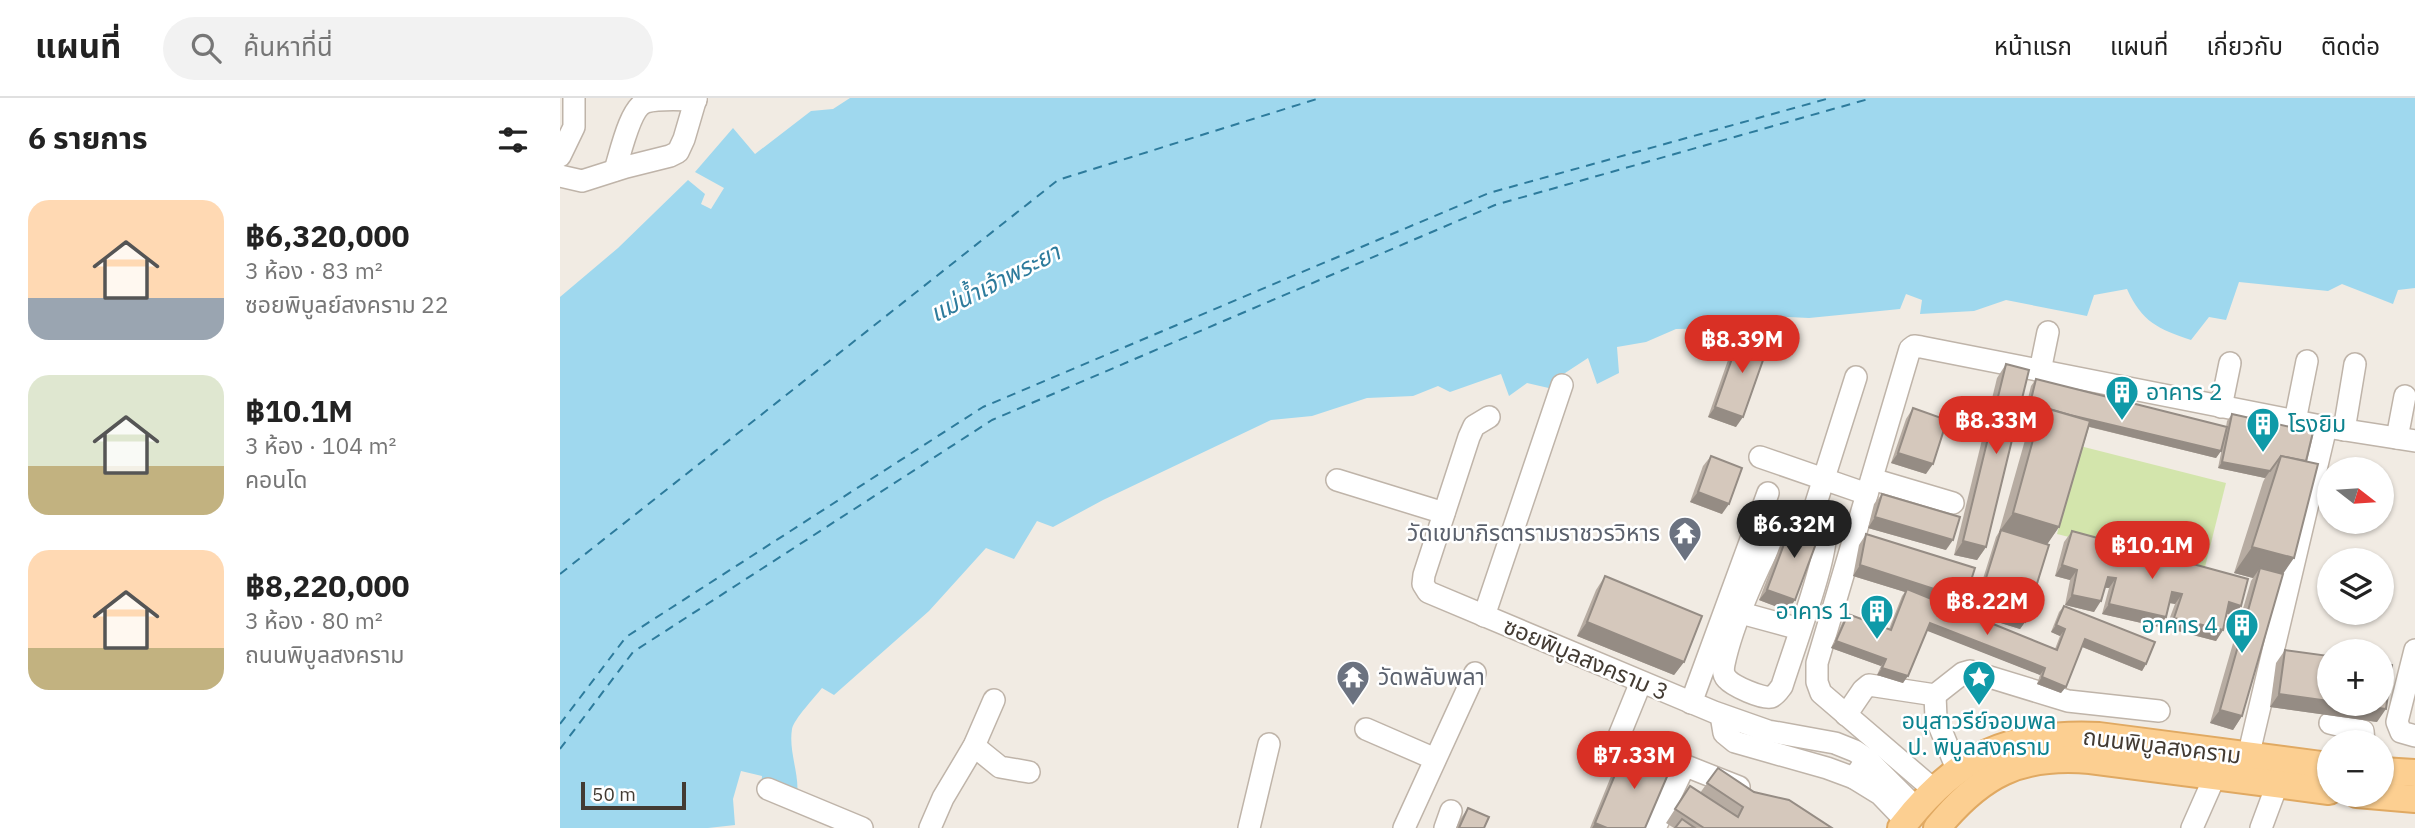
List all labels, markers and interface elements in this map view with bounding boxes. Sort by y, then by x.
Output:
search box [163,17,653,80]
text: แผนที่ [35,24,121,67]
icon: search [187,29,225,67]
text: ค้นหาที่นี่ [243,29,333,63]
text: หน้าแรก [1994,30,2072,62]
text: แผนที่ [2110,30,2168,62]
text: เกี่ยวกับ [2206,30,2283,62]
text: ติดต่อ [2321,30,2380,62]
text: 6 รายการ [28,118,148,157]
icon: filters [494,121,532,159]
text: ฿6,320,000 [245,216,410,255]
icon: home [84,228,168,312]
water label: แม่น้ำเจ้าพระยา [924,235,1066,329]
text: 3 ห้อง · 83 m² [245,255,383,285]
text: ซอยพิบูลย์สงคราม 22 [245,289,449,319]
pin: ฿8.39M [1685,316,1799,375]
text: ฿8.39M [1701,323,1783,353]
building icon: อาคาร 2 [2103,373,2141,422]
place label: อาคาร 2 [2146,376,2222,406]
text: ฿10.1M [245,391,353,430]
pin: ฿8.33M [1939,396,2053,456]
icon: home [84,403,168,487]
text: ฿8.33M [1955,404,2037,434]
building icon: โรงยิม [2244,405,2282,454]
place label: โรงยิม [2288,408,2346,438]
text: 3 ห้อง · 104 m² [245,430,397,460]
north arrow [2317,457,2394,534]
map controls [2317,457,2394,807]
text: คอนโด [245,464,307,494]
pin: ฿6.32M [1737,500,1851,560]
text: ฿6.32M [1753,508,1835,538]
temple icon: วัดเขมาภิรตารามราชวรวิหาร [1666,514,1704,563]
place label: วัดเขมาภิรตารามราชวรวิหาร [1407,517,1660,547]
pin: ฿10.1M [2095,522,2209,581]
text: ฿10.1M [2111,529,2193,559]
button: layers [2317,548,2394,625]
text: ฿8,220,000 [245,566,410,605]
icon: home [84,578,168,662]
pin: ฿8.22M [1930,578,2044,637]
text: ฿8.22M [1946,585,2028,615]
building icon: อาคาร 1 [1858,592,1896,641]
place label: อาคาร 1 [1776,595,1852,625]
text: 3 ห้อง · 80 m² [245,605,383,635]
building icon: อาคาร 4 [2223,606,2261,655]
place label: อาคาร 4 [2142,609,2218,639]
street label: ซอยพิบูลสงคราม 3 [1499,610,1673,707]
text: ถนนพิบูลสงคราม [245,639,404,669]
button: + [2317,639,2394,716]
temple icon: วัดพลับพลา [1334,658,1372,707]
place icon: อนุสาวรีย์จอมพล ป. พิบูลสงคราม [1960,658,1998,707]
place label: วัดพลับพลา [1378,661,1485,691]
place label: อนุสาวรีย์จอมพล ป. พิบูลสงคราม [1902,705,2056,762]
street label: ถนนพิบูลสงคราม [2081,720,2243,771]
button: − [2317,730,2394,807]
pin: ฿7.33M [1577,732,1691,791]
text: ฿7.33M [1593,739,1675,769]
scale bar [581,779,686,811]
text: 50 m [592,782,636,806]

